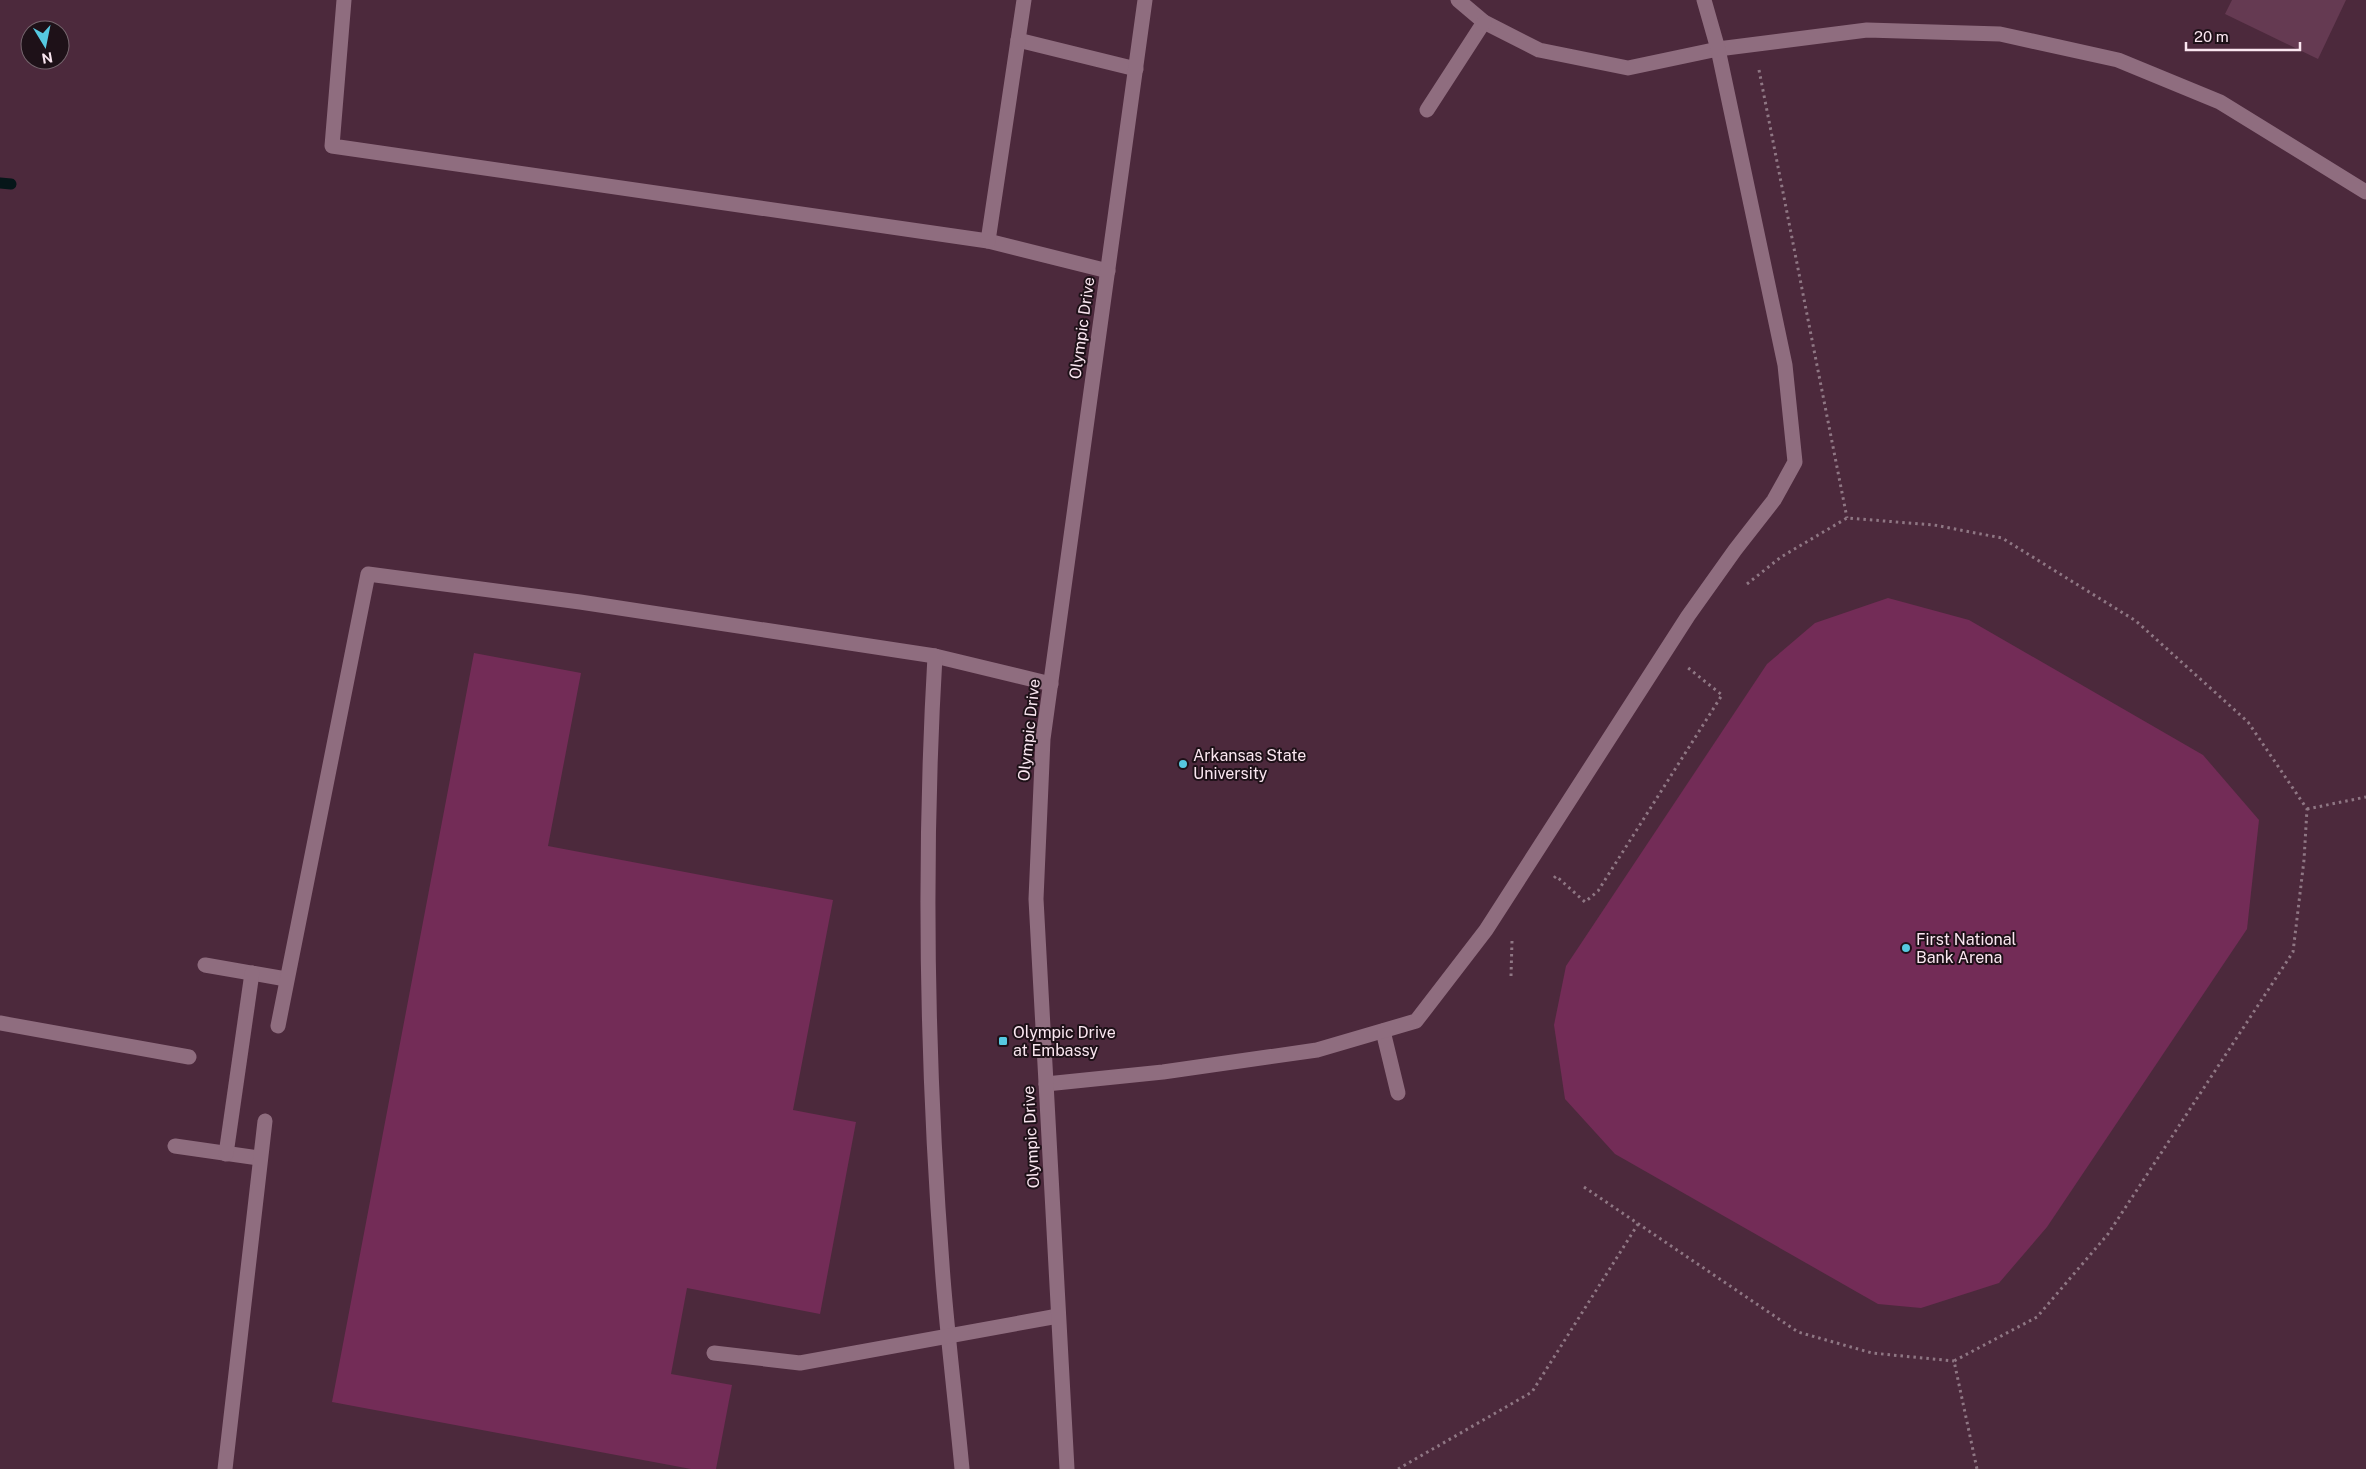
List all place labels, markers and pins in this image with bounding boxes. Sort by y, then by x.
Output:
place label: Arkansas State University [1193,746,1306,783]
marker: Arkansas State University [1177,758,1189,770]
place label: First National Bank Arena [1916,930,2017,967]
marker: First National Bank Arena [1900,942,1912,954]
place label: Olympic Drive at Embassy [1013,1023,1116,1060]
marker: Olympic Drive at Embassy [997,1035,1009,1047]

